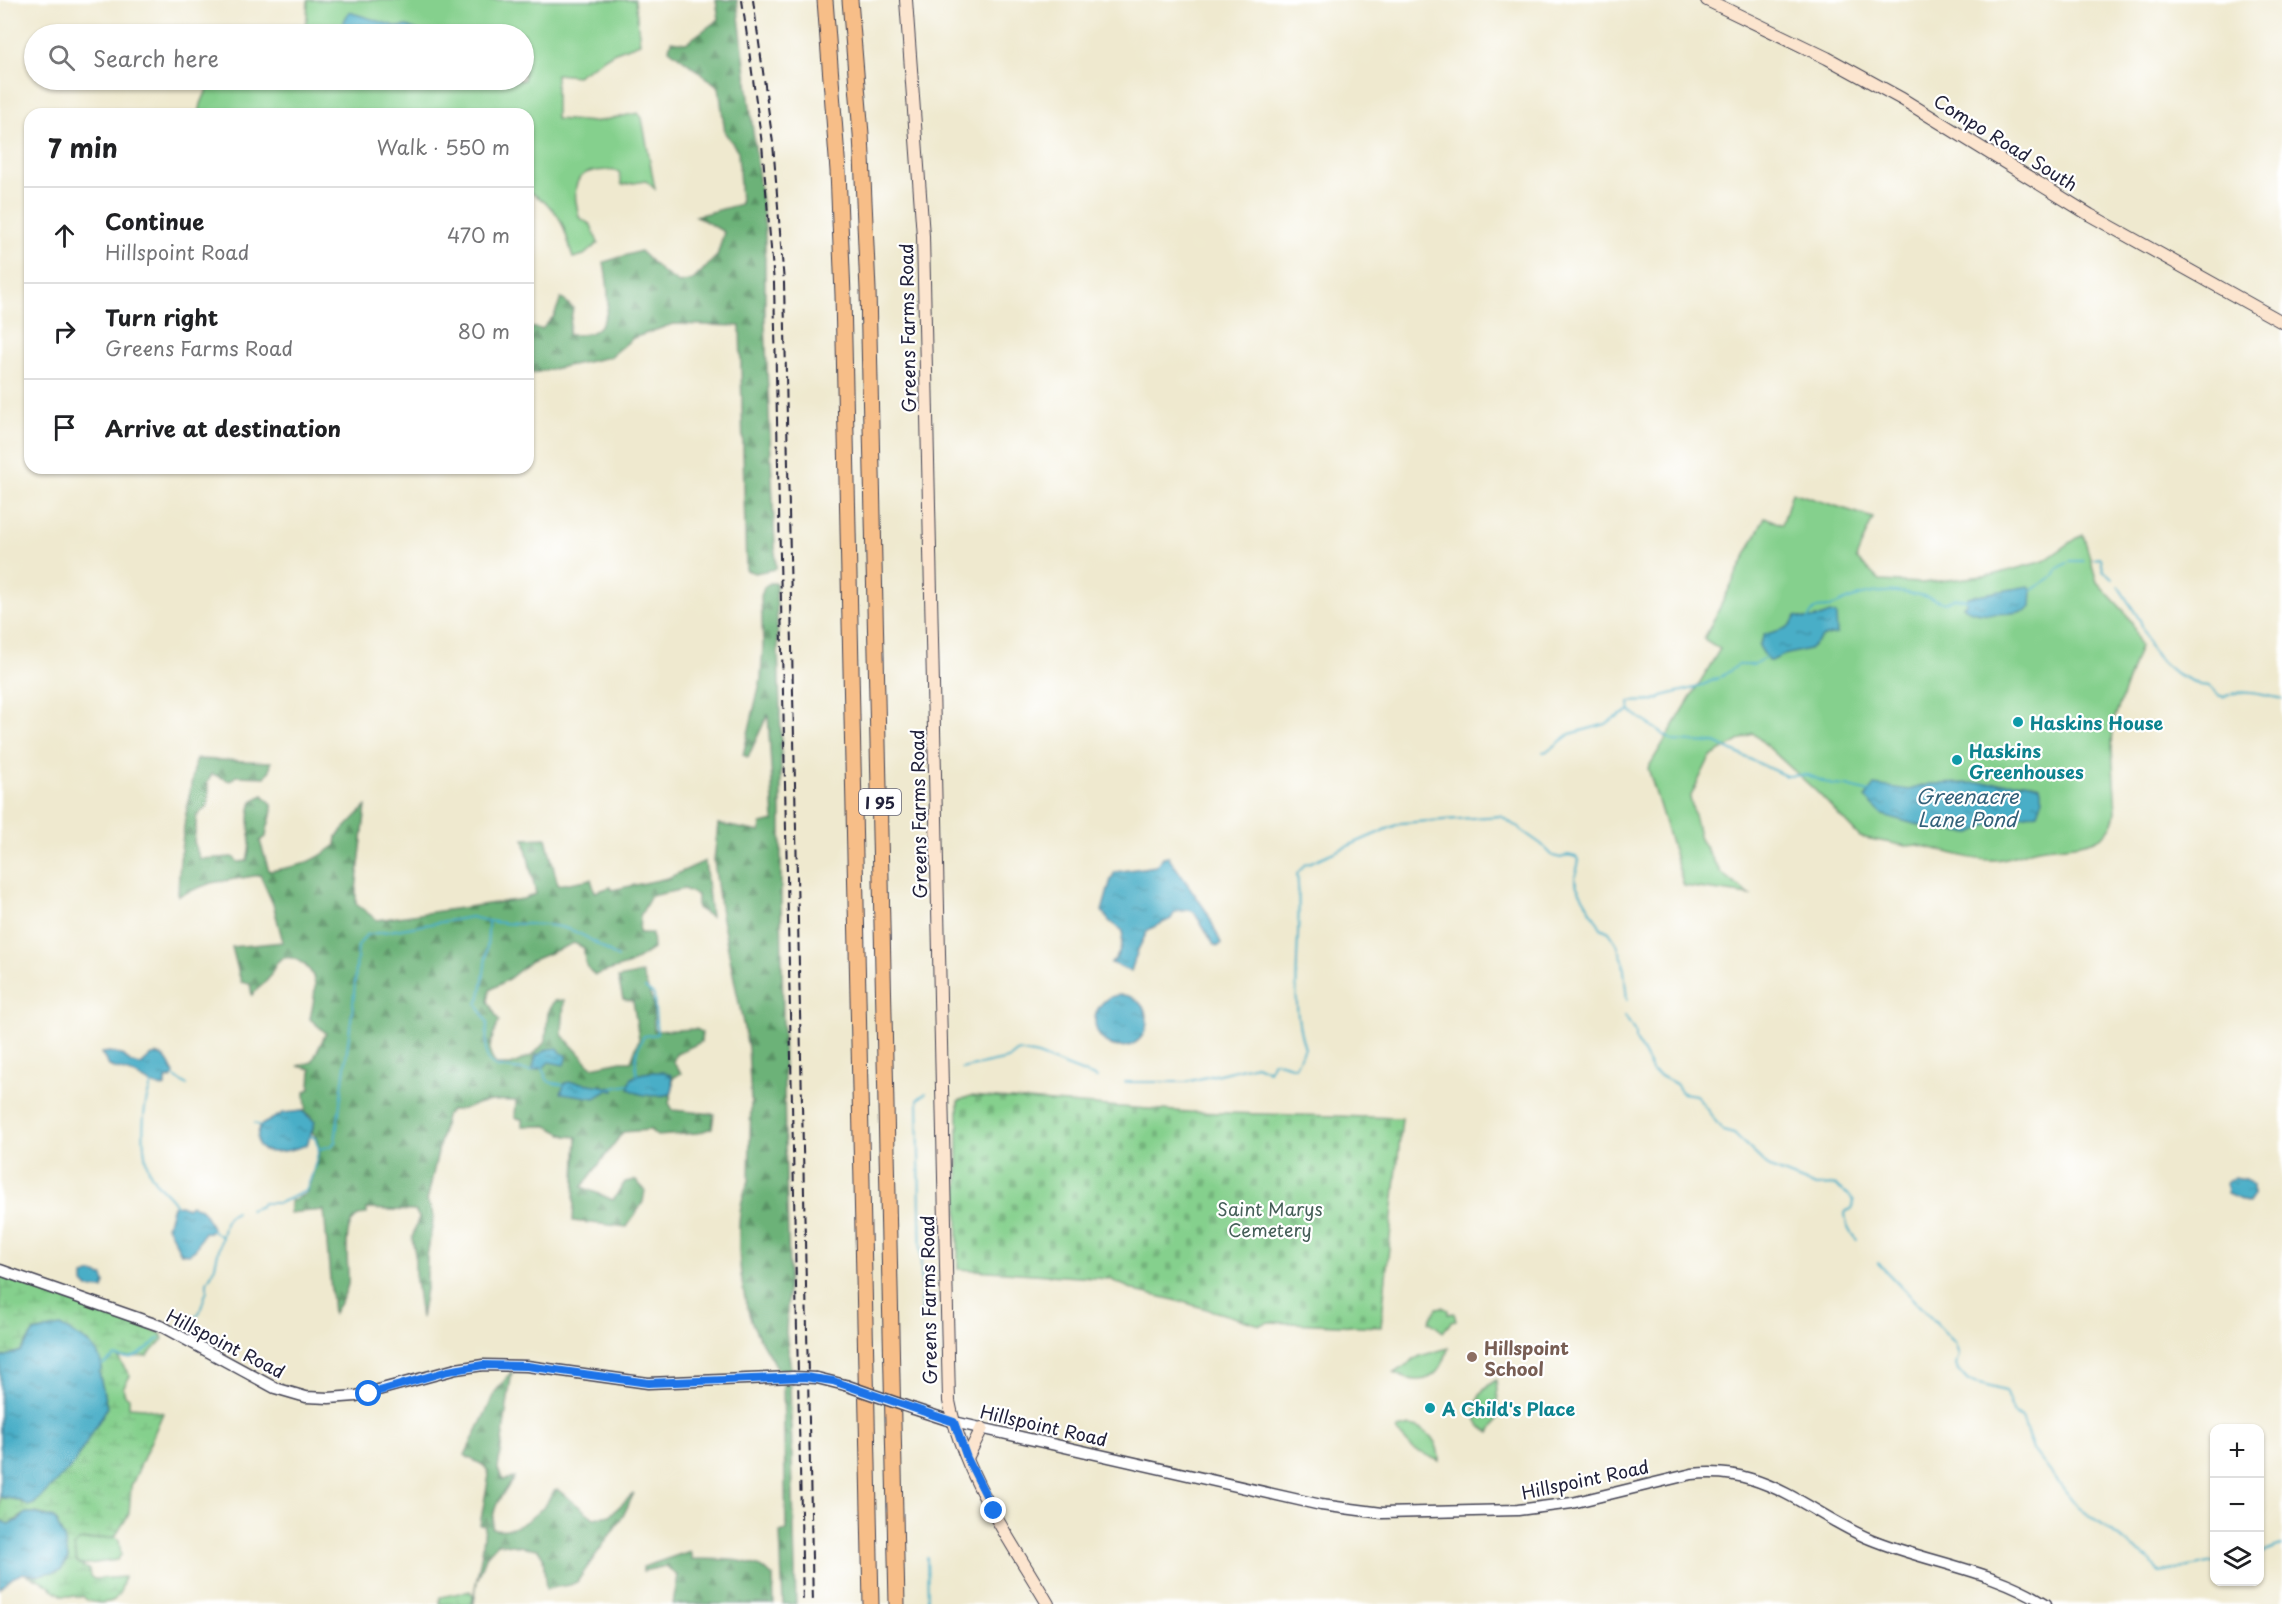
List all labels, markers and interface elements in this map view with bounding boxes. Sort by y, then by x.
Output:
search box [24,24,534,90]
icon: search [45,41,78,74]
text: Search here [93,41,219,74]
street label: Compo Road South [1929,87,2083,197]
text: 7 min [48,128,118,167]
text: Walk · 550 m [377,132,510,162]
text: Continue [105,204,204,237]
icon: ahead [48,219,81,252]
text: 470 m [447,220,510,250]
text: Hillspoint Road [105,237,249,267]
street label: Greens Farms Road [892,243,922,413]
text: Turn right [105,300,218,333]
icon: right [48,315,81,348]
text: 80 m [458,316,510,346]
text: Greens Farms Road [105,333,293,363]
icon: arrive [48,411,81,444]
text: Arrive at destination [105,411,341,444]
place label: Haskins House [2030,709,2163,736]
marker: Haskins House [2011,715,2025,729]
street label: Greens Farms Road [903,729,933,899]
place label: Haskins Greenhouses [1969,737,2084,785]
marker: Haskins Greenhouses [1950,753,1964,767]
water label: Greenacre Lane Pond [1916,781,2020,834]
road number: I 95 [859,789,901,815]
park label: Saint Marys Cemetery [1217,1195,1323,1243]
street label: Greens Farms Road [913,1215,943,1385]
street label: Hillspoint Road [162,1301,290,1385]
place label: Hillspoint School [1484,1334,1569,1382]
marker: Hillspoint School [1465,1350,1479,1364]
route start [355,1380,381,1406]
place label: A Child's Place [1441,1395,1575,1422]
street label: Hillspoint Road [978,1397,1110,1453]
marker: A Child's Place [1423,1401,1437,1415]
map controls [2210,1424,2264,1586]
button: + [2210,1424,2264,1478]
street label: Hillspoint Road [1519,1452,1651,1506]
button: − [2210,1478,2264,1532]
route end [980,1497,1006,1523]
button: layers [2210,1532,2264,1586]

